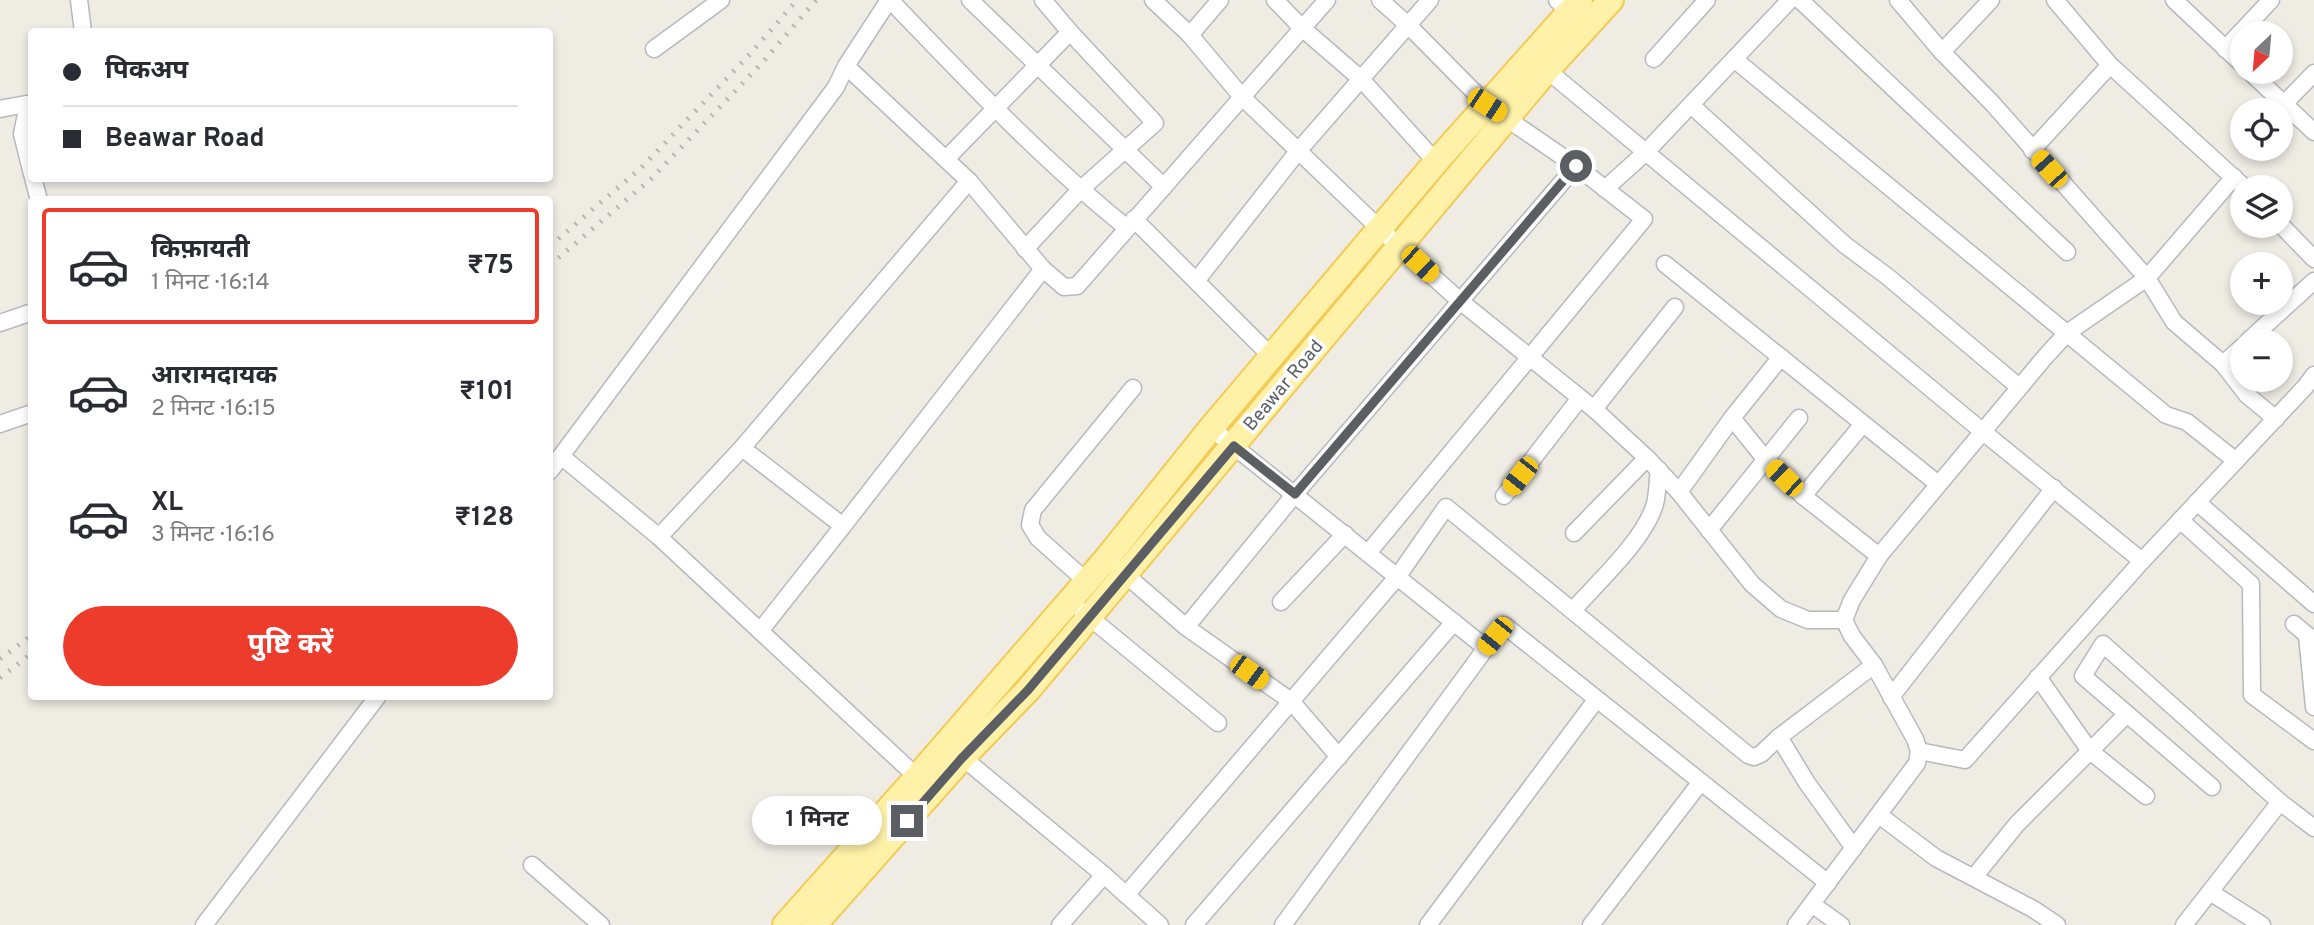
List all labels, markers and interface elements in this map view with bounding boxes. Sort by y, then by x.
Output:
north arrow [2230,21,2292,84]
map controls [2230,21,2293,392]
text: पिकअप [105,55,188,88]
car [1464,85,1511,125]
button: locate [2230,98,2293,161]
text: Beawar Road [105,123,265,156]
car [2028,146,2071,192]
route start [1560,150,1592,182]
button: layers [2230,175,2293,238]
text: किफ़ायती [151,234,250,267]
icon: car [67,235,130,298]
car [1398,242,1443,286]
text: ₹75 [467,250,514,283]
button: + [2230,252,2293,315]
text: 1 मिनट · 16:14 [151,269,270,298]
button: − [2230,329,2293,392]
street label: Beawar Road [1239,335,1329,437]
text: आरामदायक [151,360,277,393]
icon: car [67,361,130,424]
text: ₹101 [459,376,514,409]
text: 2 मिनट · 16:15 [151,395,276,424]
car [1499,453,1542,499]
car [1762,456,1807,500]
icon: car [67,487,130,550]
text: XL [151,487,183,520]
text: ₹128 [454,502,514,535]
text: 3 मिनट · 16:16 [151,521,275,550]
button: पुष्टि करें [63,606,518,686]
car [1474,613,1517,659]
car [1226,651,1273,693]
callout: 1 मिनट [753,796,883,846]
route end [891,805,923,837]
text: 1 मिनट [785,806,849,835]

